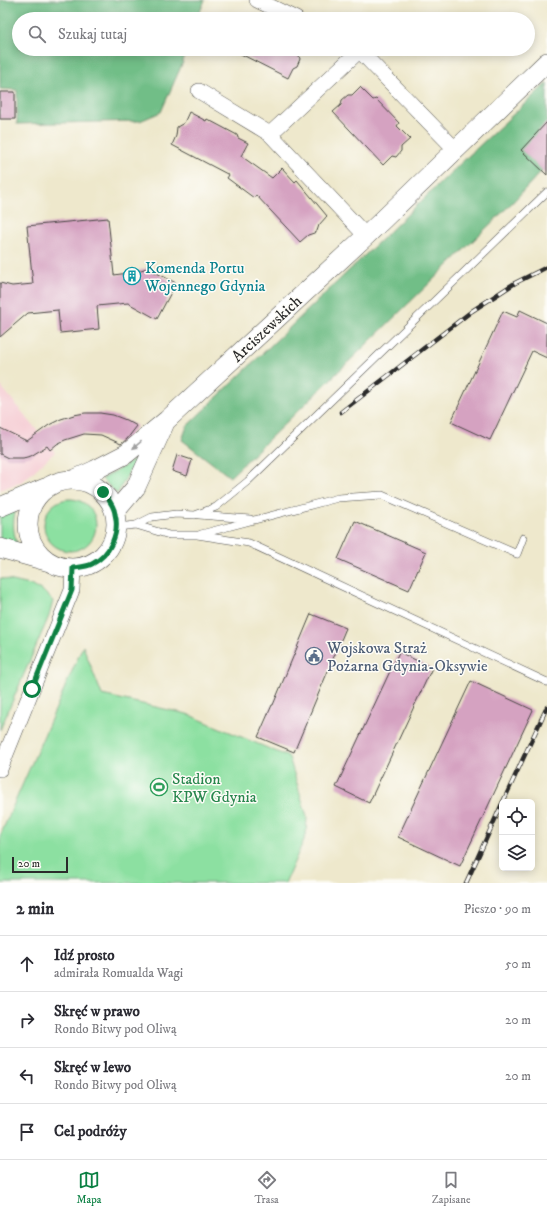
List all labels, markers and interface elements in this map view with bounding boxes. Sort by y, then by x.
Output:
search box [12,12,535,56]
icon: search [26,23,48,45]
text: Szukaj tutaj [58,25,127,44]
place label: Komenda Portu Wojennego Gdynia [144,258,266,296]
building icon: Komenda Portu Wojennego Gdynia [122,266,142,286]
street label: Arciszewskich [227,291,306,366]
one-way arrow [131,441,142,450]
route end [94,483,112,501]
place label: Wojskowa Straż Pożarna Gdynia-Oksywie [326,638,488,676]
public building icon: Wojskowa Straż Pożarna Gdynia-Oksywie [304,646,324,666]
route start [23,680,41,698]
place label: Stadion KPW Gdynia [172,769,257,807]
sports icon: Stadion KPW Gdynia [149,777,169,797]
map controls [499,799,535,871]
button: locate [499,799,535,835]
button: layers [499,835,535,871]
scale bar [12,855,68,874]
text: 20 m [18,857,40,871]
text: 2 min [16,898,54,920]
text: Pieszo · 90 m [464,901,531,917]
text: Idź prosto [54,946,115,965]
icon: ahead [16,953,38,975]
text: 50 m [505,956,531,972]
text: admirała Romualda Wagi [54,965,183,981]
text: Skręć w prawo [54,1002,140,1021]
icon: right [16,1009,38,1031]
text: 20 m [505,1012,531,1028]
text: Rondo Bitwy pod Oliwą [54,1021,176,1037]
text: Skręć w lewo [54,1058,131,1077]
icon: left [16,1065,38,1087]
text: 20 m [505,1068,531,1084]
text: Rondo Bitwy pod Oliwą [54,1077,176,1093]
icon: arrive [16,1121,38,1143]
text: Cel podróży [54,1122,127,1141]
tab: Mapa [77,1169,101,1207]
tab: Trasa [254,1169,279,1207]
tab: Zapisane [432,1169,470,1207]

